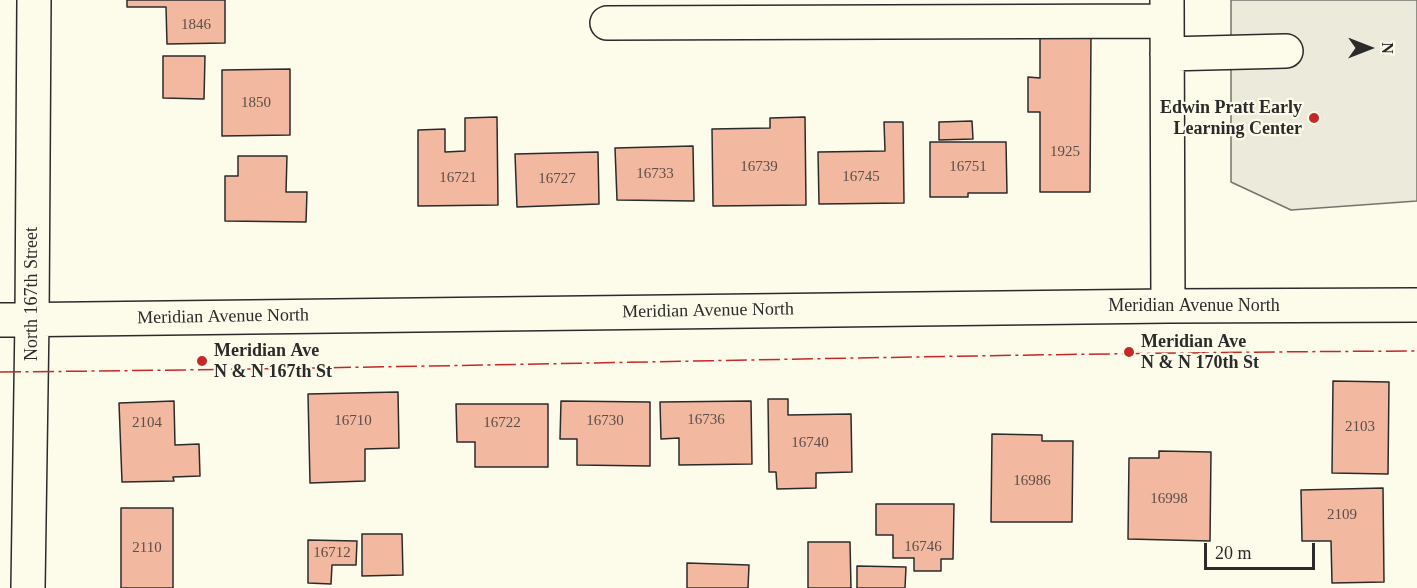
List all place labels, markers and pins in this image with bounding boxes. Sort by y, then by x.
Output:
place label: Edwin Pratt Early Learning Center [1160,97,1302,140]
marker: Edwin Pratt Early Learning Center [1307,111,1321,125]
place label: Meridian Ave N & N 170th St [1141,331,1259,374]
place label: Meridian Ave N & N 167th St [214,340,332,382]
marker: Meridian Ave N & N 170th St [1122,345,1136,359]
marker: Meridian Ave N & N 167th St [195,354,209,368]

